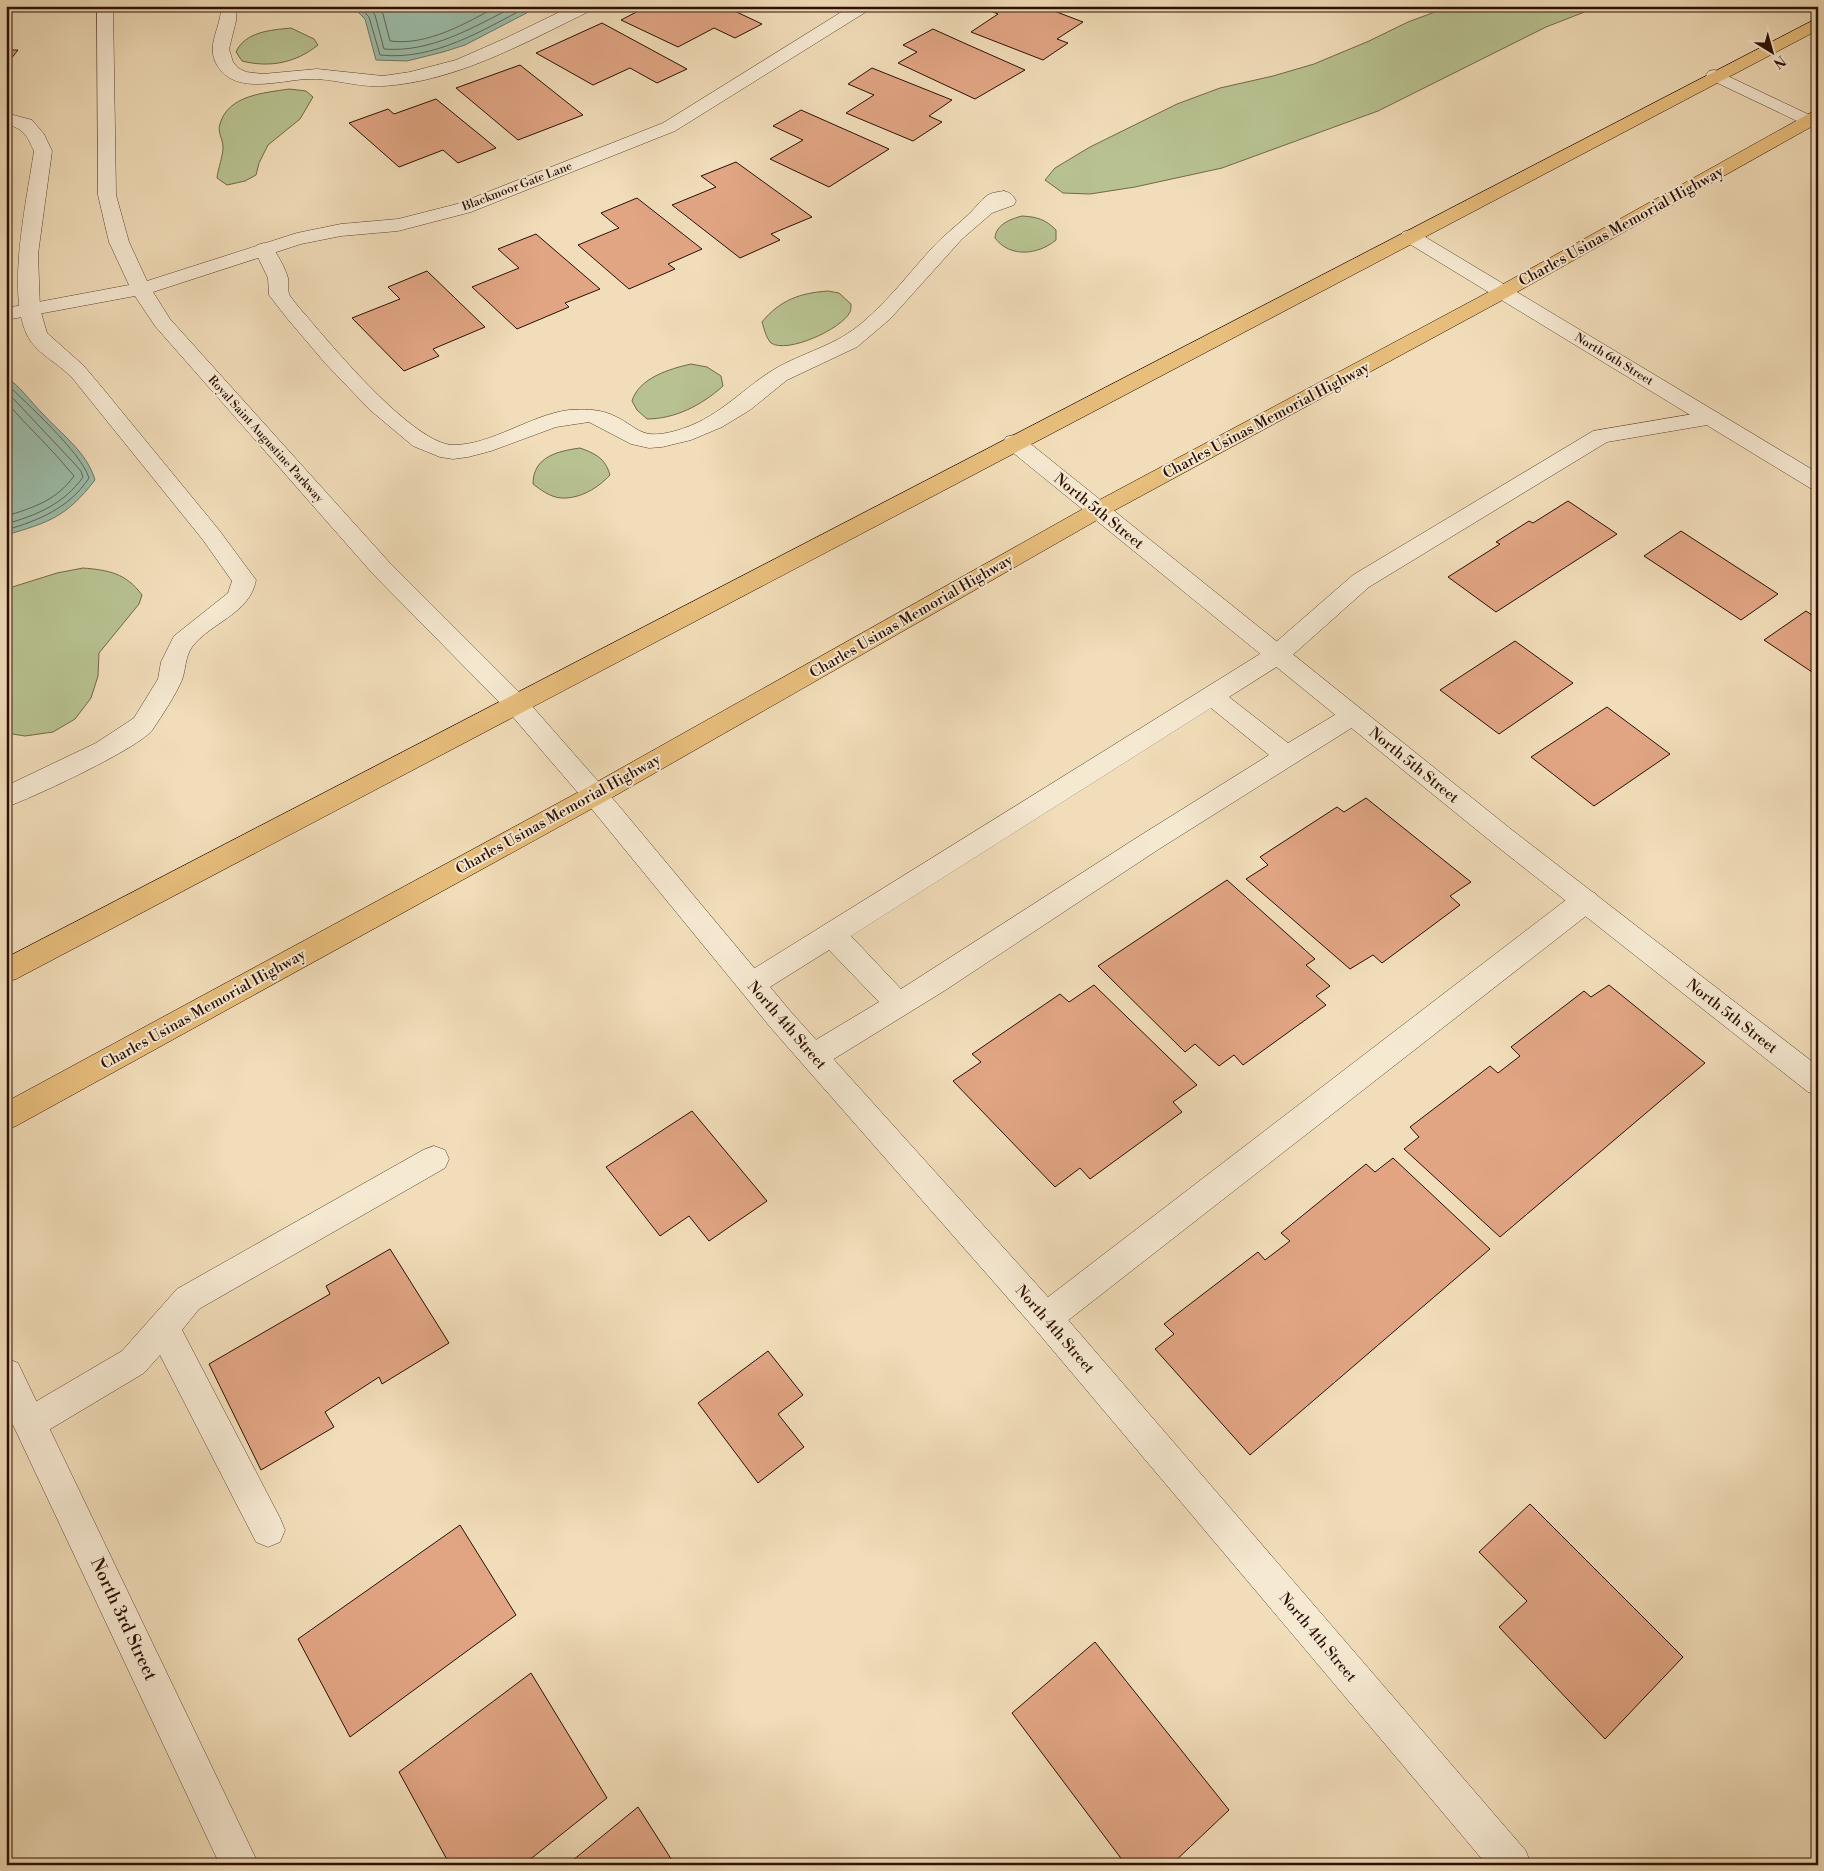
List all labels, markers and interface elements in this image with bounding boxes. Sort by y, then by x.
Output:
north arrow [1746,28,1796,78]
text: N [1769,51,1789,72]
street label: Blackmoor Gate Lane [459,159,574,215]
street label: Charles Usinas Memorial Highway [1515,162,1728,291]
street label: North 6th Street [1572,330,1656,389]
street label: Charles Usinas Memorial Highway [1160,357,1373,483]
street label: Royal Saint Augustine Parkway [205,373,327,506]
street label: North 5th Street [1050,469,1148,554]
street label: Charles Usinas Memorial Highway [806,550,1017,683]
street label: North 5th Street [1365,723,1463,808]
street label: Charles Usinas Memorial Highway [452,750,665,879]
street label: Charles Usinas Memorial Highway [97,945,310,1074]
street label: North 5th Street [1682,975,1782,1058]
street label: North 4th Street [743,977,831,1074]
street label: North 4th Street [1011,1281,1099,1378]
street label: North 3rd Street [85,1554,162,1685]
street label: North 4th Street [1275,1589,1361,1686]

